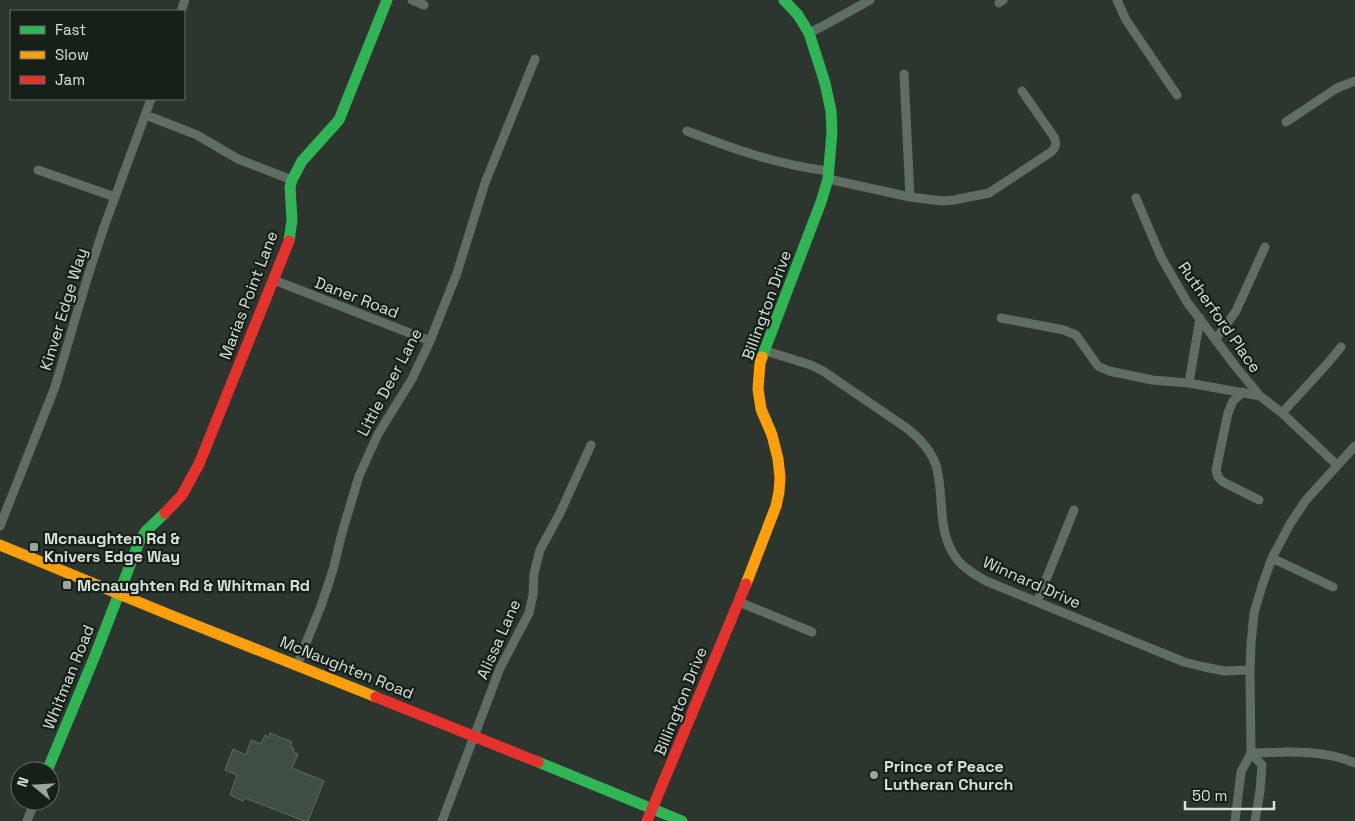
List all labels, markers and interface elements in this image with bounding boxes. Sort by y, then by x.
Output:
legend [10,10,185,100]
text: Fast [55,20,86,39]
text: Slow [55,45,89,64]
text: Jam [55,70,85,89]
street label: Marias Point Lane [214,228,283,362]
street label: Kinver Edge Way [35,245,92,373]
street label: Billington Drive [737,247,796,363]
street label: Rutherford Place [1173,258,1266,377]
street label: Daner Road [312,272,402,323]
street label: Little Deer Lane [352,325,427,440]
place label: Mcnaughten Rd & Knivers Edge Way [44,528,181,567]
marker: Mcnaughten Rd & Knivers Edge Way [28,541,40,553]
street label: Winnard Drive [979,551,1084,613]
place label: Mcnaughten Rd & Whitman Rd [77,575,310,596]
marker: Mcnaughten Rd & Whitman Rd [61,579,73,591]
street label: Alissa Lane [472,596,525,682]
street label: Whitman Road [38,622,99,733]
street label: McNaughten Road [277,631,417,704]
street label: Billington Drive [649,644,712,759]
place label: Prince of Peace Lutheran Church [884,756,1013,795]
north arrow [10,761,60,811]
marker: Prince of Peace Lutheran Church [868,769,880,781]
text: N [13,775,33,789]
scale bar [1185,778,1274,810]
text: 50 m [1192,786,1227,805]

